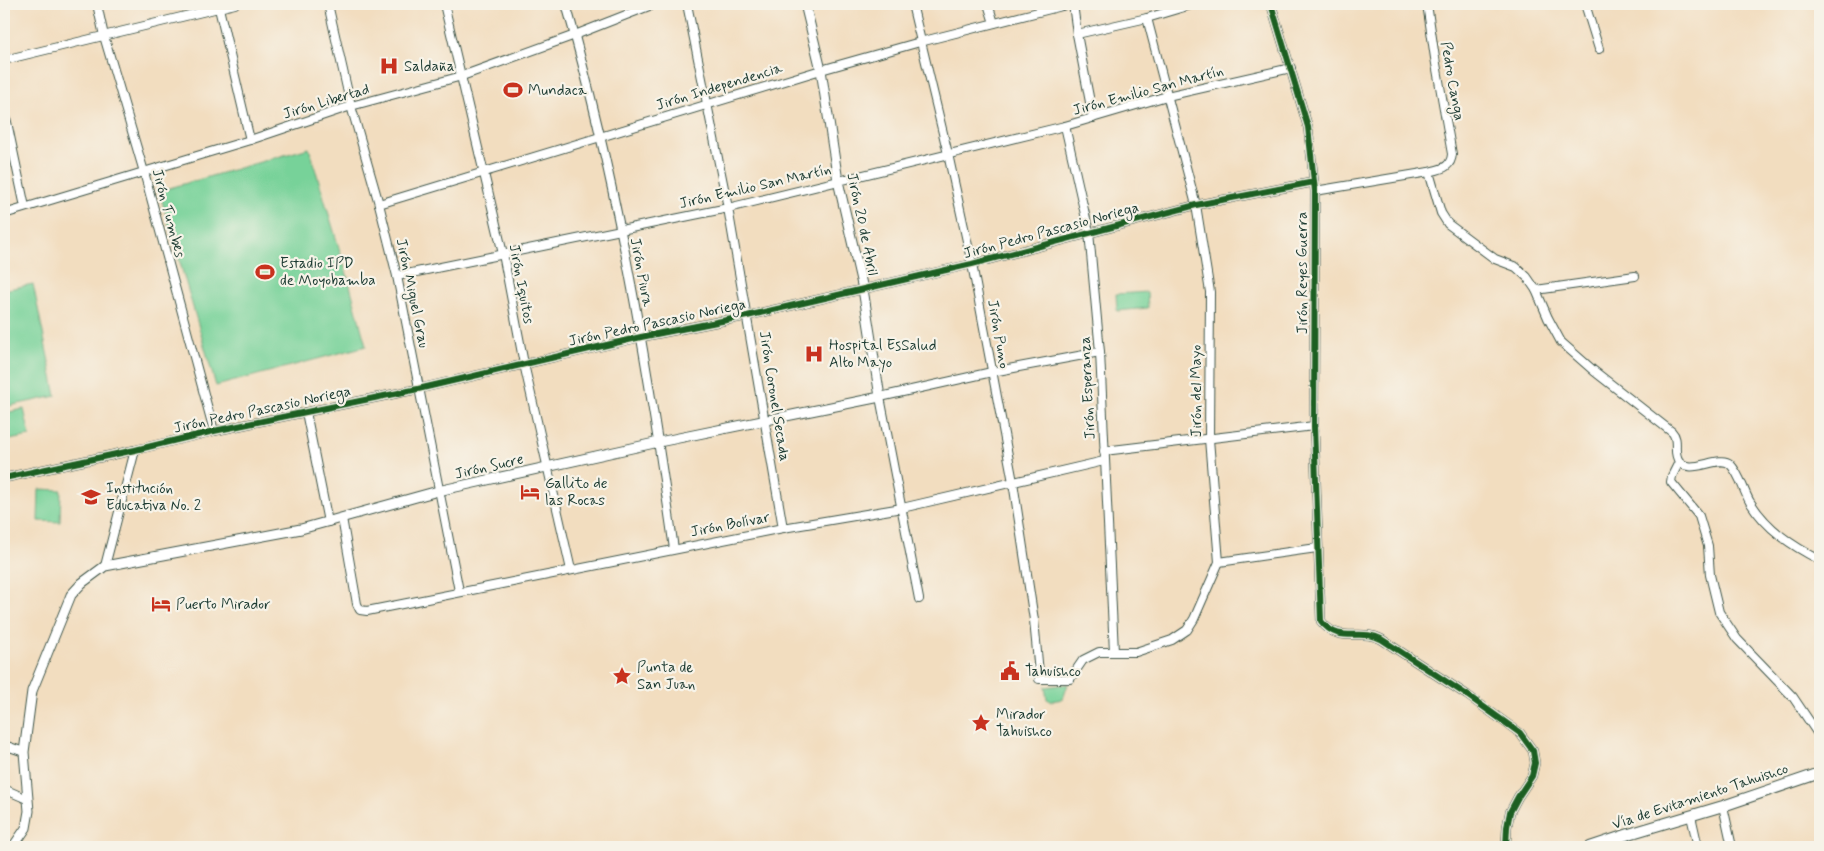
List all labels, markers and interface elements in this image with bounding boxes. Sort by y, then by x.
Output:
street label: Pedro Canga [1434,40,1469,122]
hospital icon: Saldaña [378,55,400,77]
place label: Saldaña [404,57,455,77]
street label: Jirón Independencia [654,58,786,116]
street label: Jirón Emilio San Martín [1071,61,1226,121]
street label: Jirón Libertad [281,79,372,125]
sports icon: Mundaca [502,79,524,101]
place label: Mundaca [528,81,588,101]
street label: Jirón Emilio San Martín [677,160,833,214]
street label: Jirón Tumbes [147,167,190,260]
street label: Jirón 20 de Abril [841,171,883,277]
street label: Jirón Pedro Pascasio Noriega [961,198,1141,265]
street label: Jirón Reyes Guerra [1293,212,1313,334]
street label: Jirón Miguel Grau [390,236,433,350]
street label: Jirón Piura [625,236,658,309]
street label: Jirón Iquitos [503,243,539,326]
place label: Estadio IPD de Moyobamba [280,254,376,291]
sports icon: Estadio IPD de Moyobamba [254,261,276,283]
street label: Jirón Pedro Pascasio Noriega [567,294,748,353]
street label: Jirón Puno [982,298,1014,370]
street label: Jirón Coronel Secada [754,330,794,463]
place label: Hospital EsSalud Alto Mayo [829,336,937,373]
street label: Jirón Esperanza [1075,336,1101,440]
hospital icon: Hospital EsSalud Alto Mayo [803,343,825,365]
street label: Jirón del Mayo [1187,345,1207,437]
street label: Jirón Pedro Pascasio Noriega [172,381,353,440]
street label: Jirón Sucre [453,449,526,485]
place label: Gallito de las Rocas [545,474,608,511]
place label: Institución Educativa No. 2 [106,479,201,516]
hotel icon: Gallito de las Rocas [519,481,541,503]
school or university icon: Institución Educativa No. 2 [80,486,102,508]
street label: Jirón Bolívar [689,507,772,542]
hotel icon: Puerto Mirador [150,593,172,615]
place label: Puerto Mirador [176,595,270,615]
place label: Punta de San Juan [637,658,695,695]
public building icon: Tahuishco [999,660,1021,682]
place label: Tahuishco [1025,662,1081,682]
place icon: Punta de San Juan [611,665,633,687]
place label: Mirador Tahuishco [996,705,1052,742]
place icon: Mirador Tahuishco [970,712,992,734]
street label: Vía de Evitamiento Tahuishco [1610,759,1791,835]

